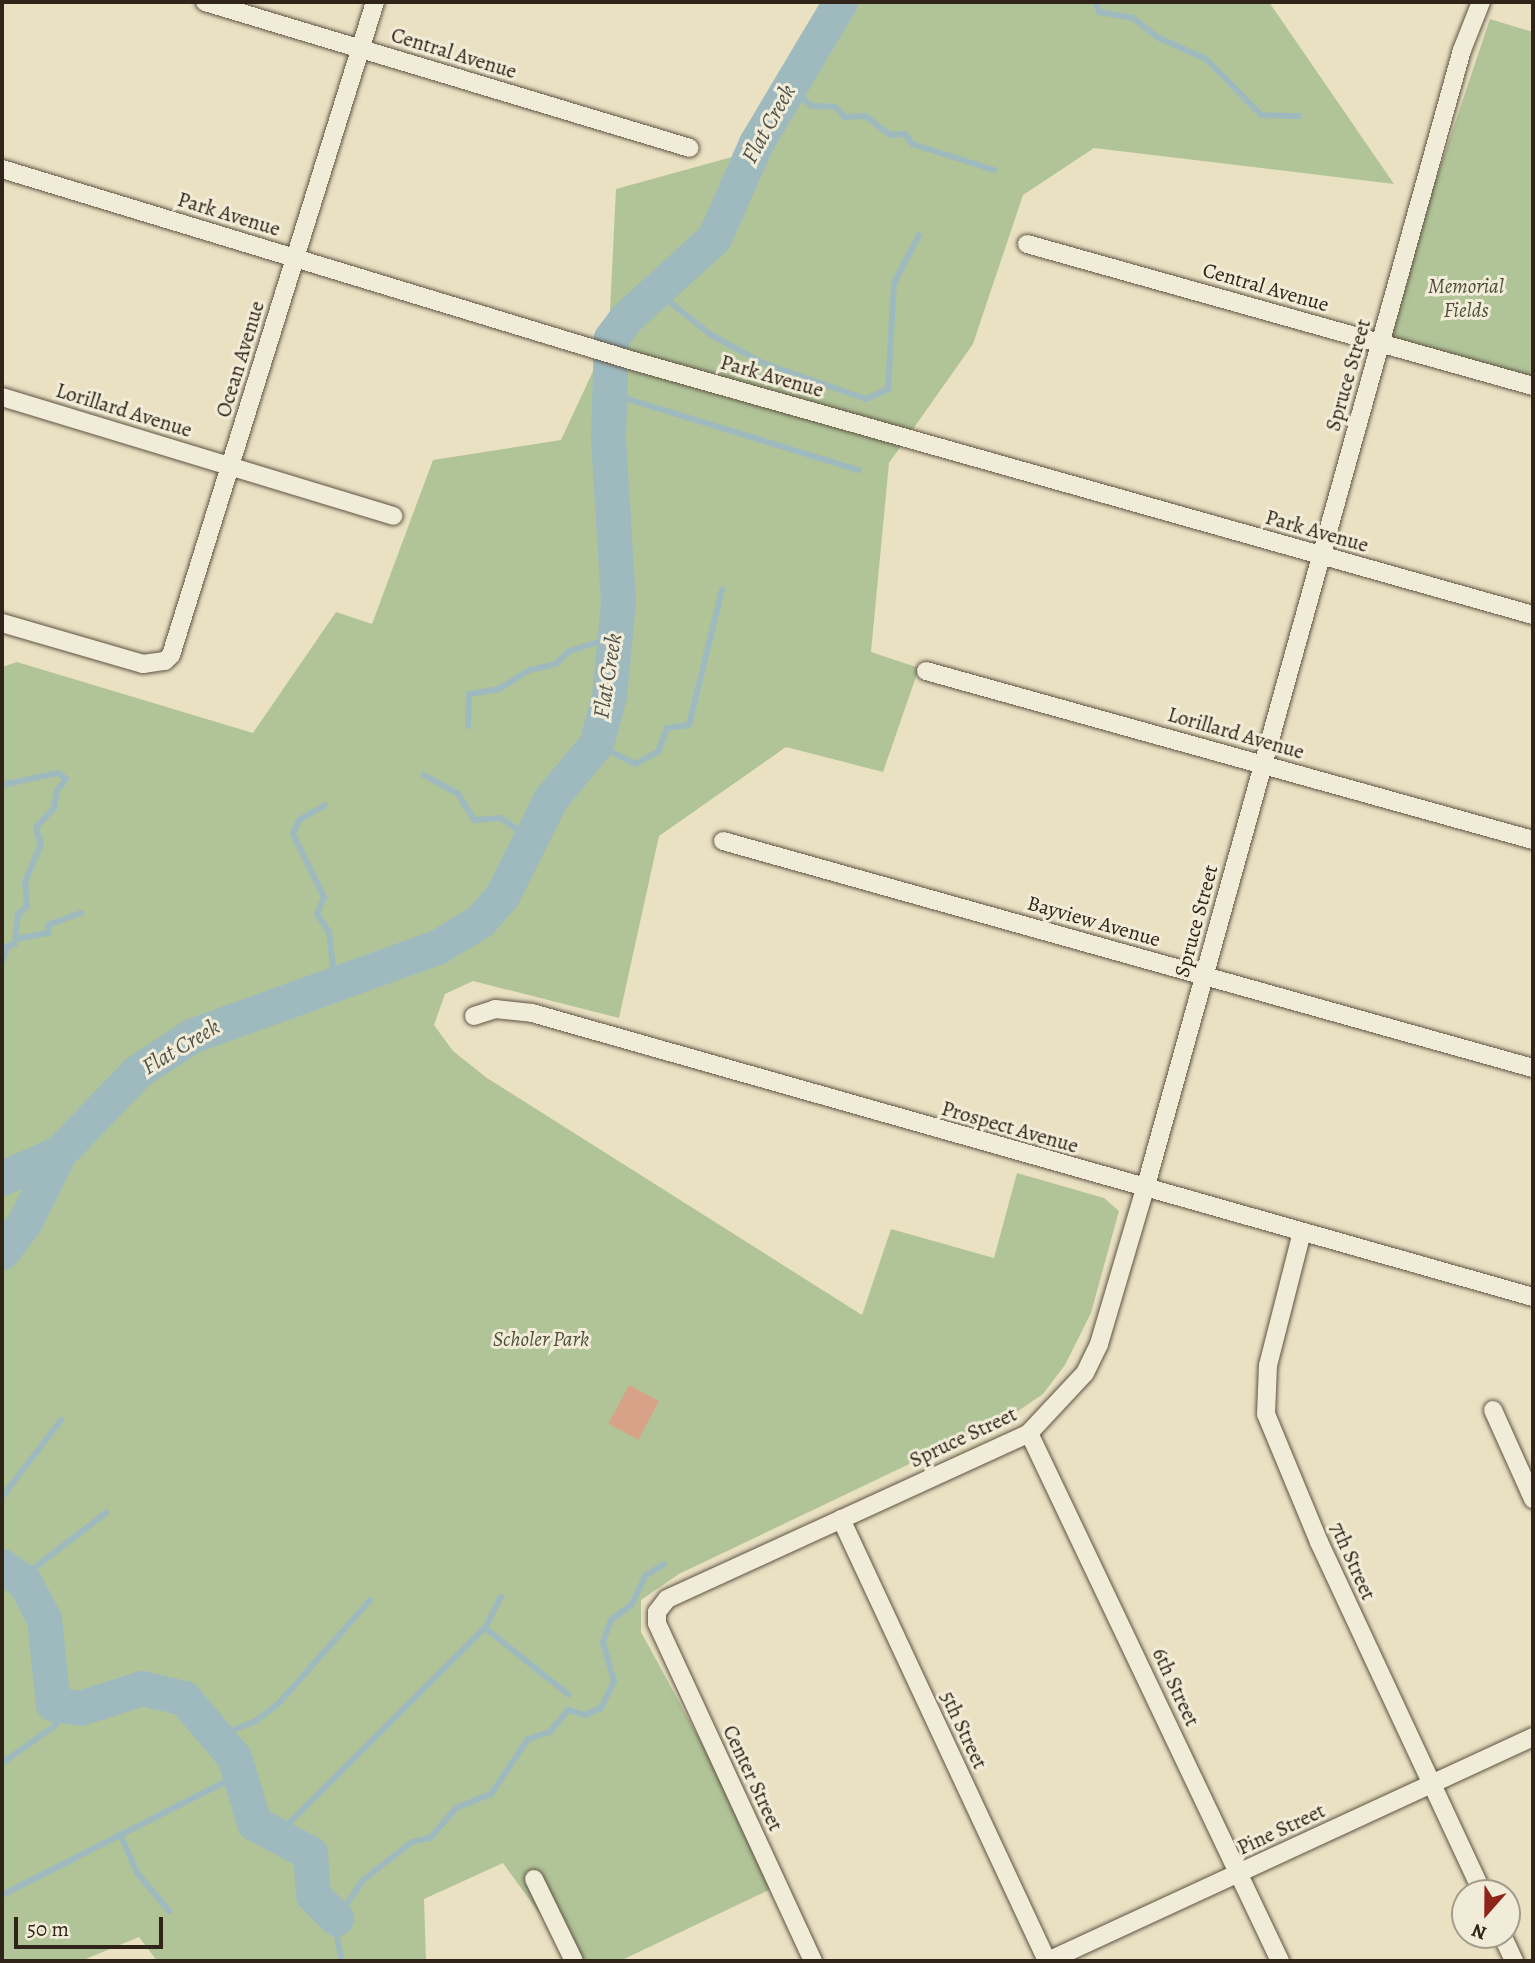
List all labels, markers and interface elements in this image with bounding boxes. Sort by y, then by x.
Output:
street label: Central Avenue [388,22,520,84]
water label: Flat Creek [736,80,802,168]
street label: Park Avenue [175,186,283,242]
street label: Central Avenue [1200,257,1332,317]
park label: Memorial Fields [1428,273,1504,323]
street label: Ocean Avenue [210,298,270,420]
street label: Spruce Street [1320,316,1376,434]
street label: Park Avenue [718,349,826,403]
street label: Lorillard Avenue [53,377,195,443]
street label: Park Avenue [1263,504,1371,558]
water label: Flat Creek [588,631,628,721]
street label: Lorillard Avenue [1165,701,1307,765]
street label: Spruce Street [1169,862,1223,980]
street label: Bayview Avenue [1024,890,1164,952]
water label: Flat Creek [137,1013,225,1081]
street label: Prospect Avenue [939,1095,1081,1159]
park label: Scholer Park [493,1326,589,1352]
street label: Spruce Street [905,1401,1021,1473]
street label: 7th Street [1325,1518,1381,1604]
street label: 6th Street [1147,1644,1205,1730]
street label: 5th Street [935,1687,993,1773]
street label: Center Street [718,1721,788,1835]
street label: Pine Street [1233,1798,1329,1860]
north arrow [1451,1879,1521,1949]
scale bar [18,1904,166,1948]
text: 50 m [27,1915,69,1943]
text: N [1468,1917,1490,1946]

